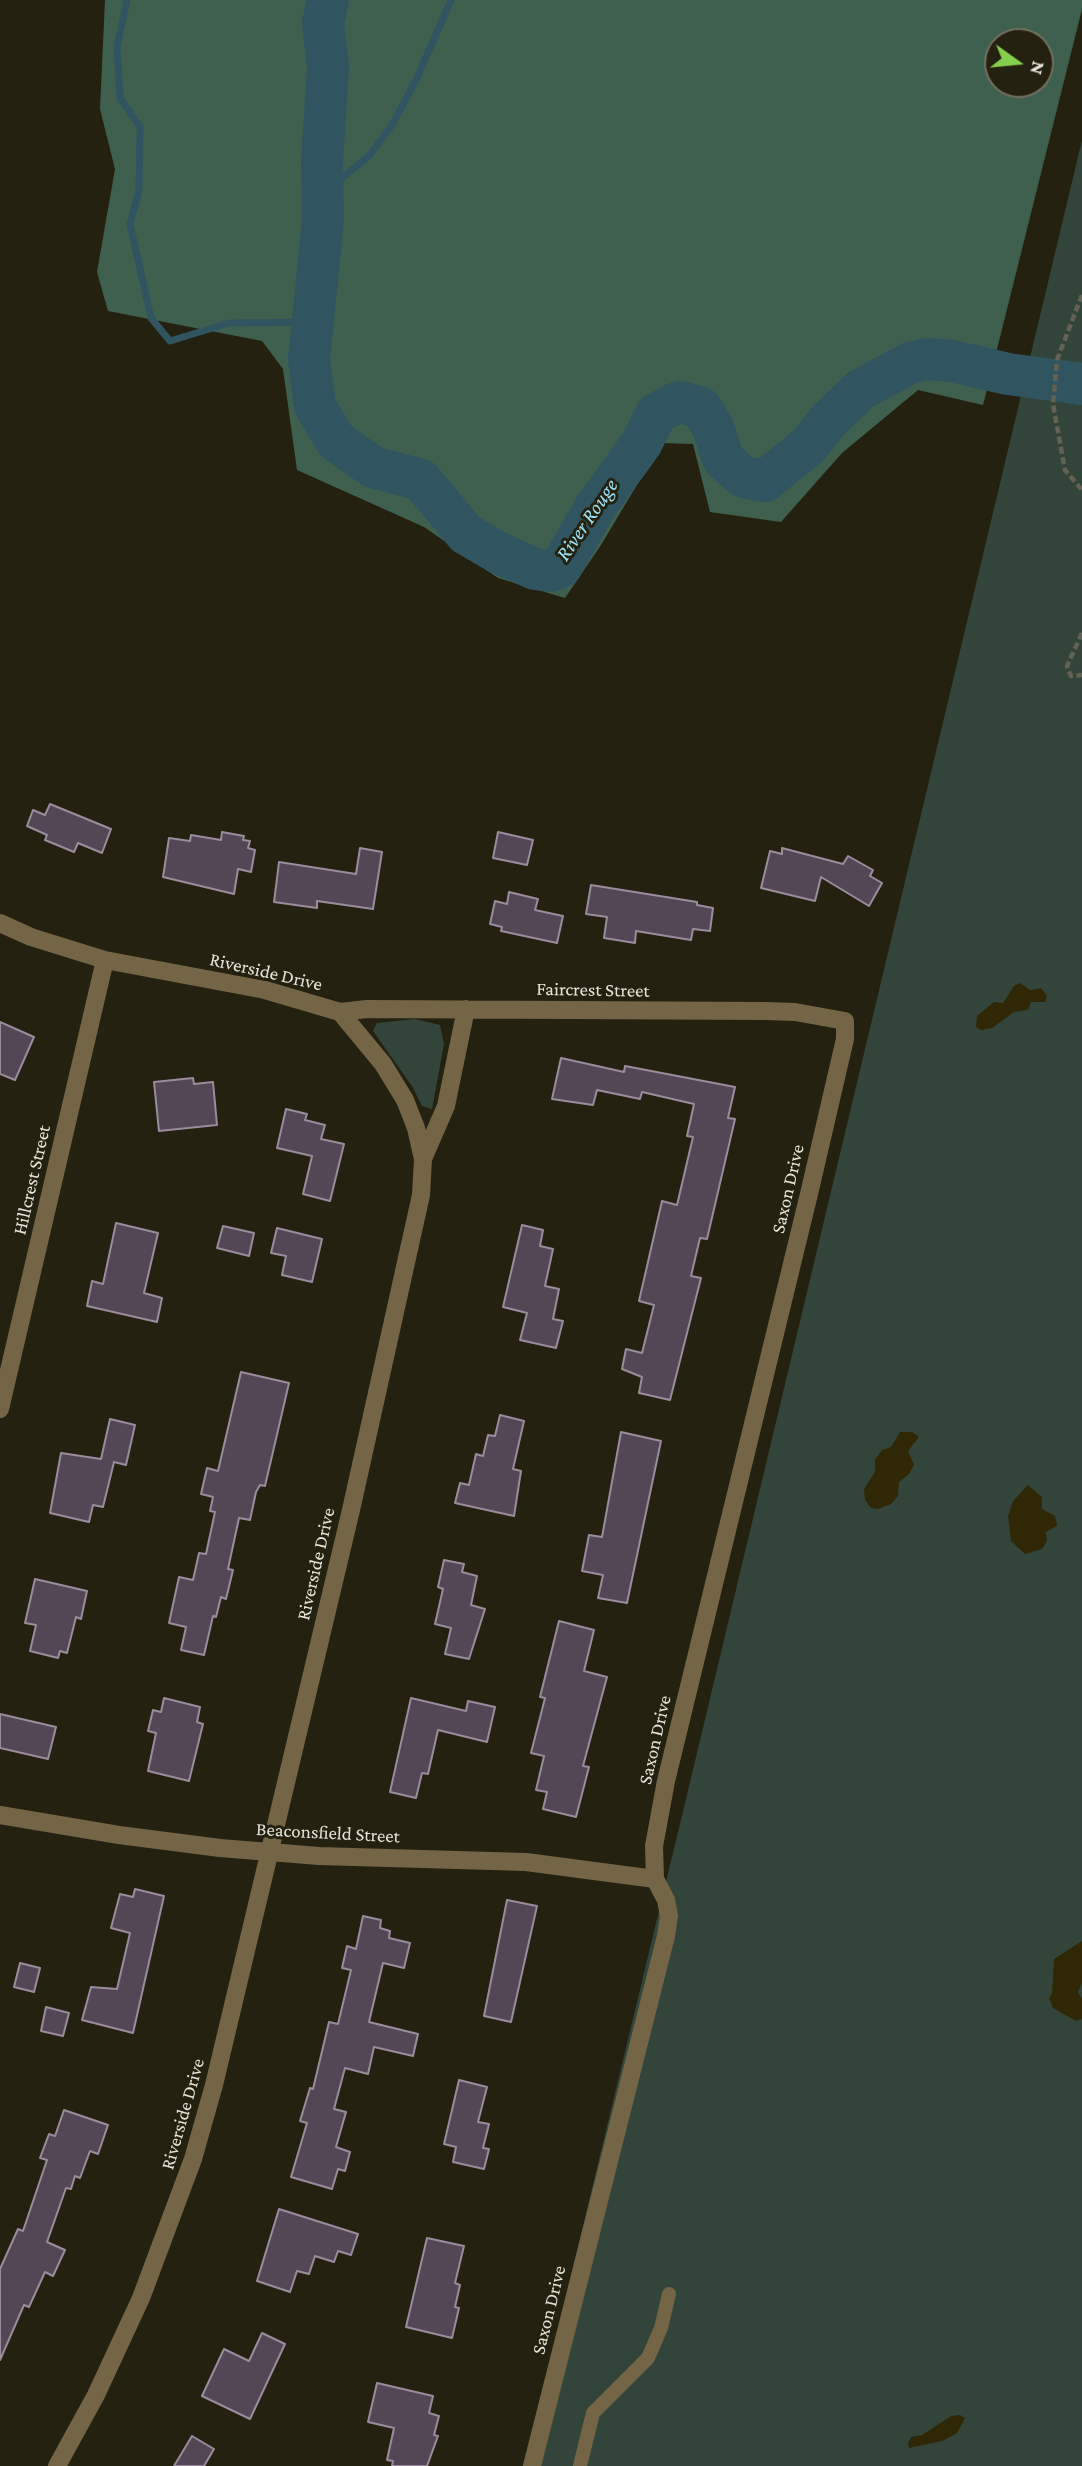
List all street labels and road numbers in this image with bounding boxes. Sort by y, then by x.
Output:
street label: Riverside Drive [208,948,324,996]
street label: Faircrest Street [536,978,650,1002]
street label: Hillcrest Street [8,1123,56,1237]
street label: Saxon Drive [767,1142,809,1236]
street label: Riverside Drive [292,1506,340,1622]
street label: Saxon Drive [634,1693,676,1787]
street label: Beaconsfield Street [256,1818,400,1848]
street label: Riverside Drive [156,2056,210,2172]
street label: Saxon Drive [527,2263,571,2357]

